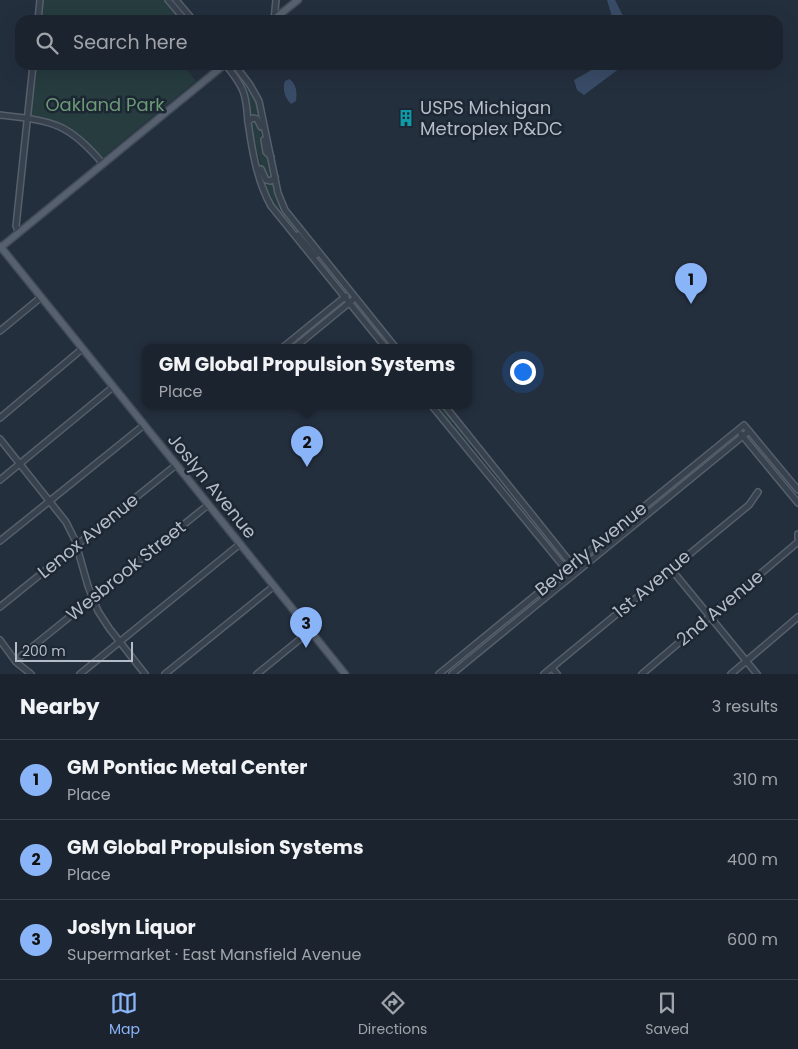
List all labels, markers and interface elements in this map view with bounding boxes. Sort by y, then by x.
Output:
search box [15,15,783,70]
icon: search [33,29,61,57]
text: Search here [73,29,187,56]
park label: Oakland Park [45,92,165,117]
place label: USPS Michigan Metroplex P&DC [420,95,563,141]
building icon: USPS Michigan Metroplex P&DC [396,108,416,128]
pin: 1 [675,263,707,304]
popup [142,344,472,409]
text: GM Global Propulsion Systems [159,351,455,378]
your location [510,359,536,385]
text: Place [159,380,202,403]
pin: 2 [291,426,323,467]
street label: Joslyn Avenue [162,428,263,544]
street label: Lenox Avenue [32,487,143,584]
street label: Beverly Avenue [530,496,652,601]
street label: Wesbrook Street [61,515,191,627]
street label: 1st Avenue [608,544,696,623]
street label: 2nd Avenue [671,564,768,651]
pin: 3 [290,607,322,648]
scale bar [15,639,132,662]
text: 200 m [22,641,66,661]
text: Nearby [20,692,100,721]
text: 3 results [712,695,778,718]
text: GM Pontiac Metal Center [67,754,307,781]
text: 1 [33,768,39,791]
text: 310 m [733,768,778,791]
text: Place [67,783,111,806]
text: GM Global Propulsion Systems [67,834,364,861]
text: 2 [31,848,41,871]
text: 400 m [727,848,778,871]
text: Place [67,863,111,886]
text: Joslyn Liquor [67,914,196,941]
text: 3 [31,928,41,951]
text: 600 m [727,928,778,951]
text: Supermarket · East Mansfield Avenue [67,943,361,966]
tab: Map [109,989,140,1040]
tab: Directions [358,989,427,1040]
tab: Saved [645,989,689,1040]

